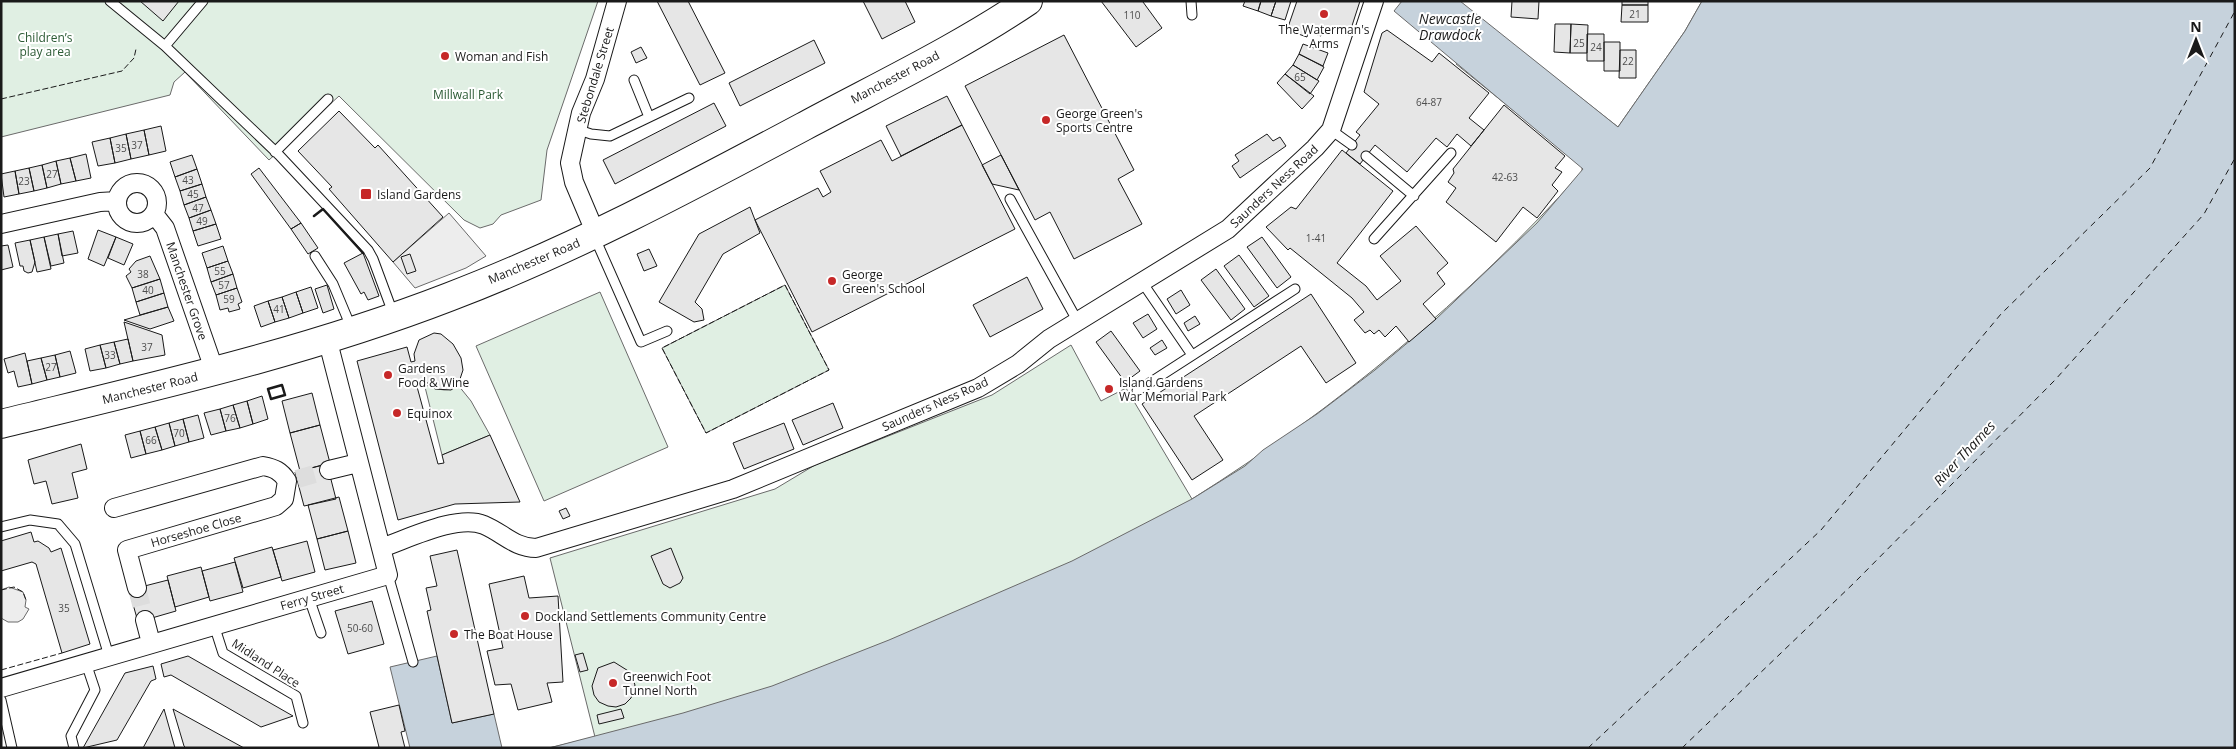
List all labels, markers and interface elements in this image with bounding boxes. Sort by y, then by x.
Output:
house number: 21 [1629,7,1641,21]
house number: 110 [1123,8,1141,22]
marker: The Waterman's Arms [1318,8,1330,20]
water label: Newcastle Drawdock [1419,9,1482,44]
north arrow [2171,15,2221,65]
text: N [2190,17,2202,36]
place label: The Waterman's Arms [1279,21,1370,52]
street label: Stebondale Street [572,25,618,125]
park label: Children’s play area [17,29,73,60]
house number: 25 [1573,36,1585,50]
house number: 24 [1590,40,1602,54]
street label: Manchester Road [848,46,942,108]
place label: Woman and Fish [455,48,548,65]
marker: Woman and Fish [439,50,451,62]
house number: 22 [1622,54,1634,68]
house number: 65 [1294,70,1306,84]
park label: Millwall Park [433,86,504,103]
house number: 64-87 [1416,95,1442,109]
place label: George Green's Sports Centre [1056,105,1143,136]
marker: George Green's Sports Centre [1040,114,1052,126]
house number: 37 [131,138,143,152]
house number: 35 [115,141,127,155]
street label: Saunders Ness Road [1226,141,1322,231]
house number: 27 [46,167,58,181]
house number: 42-63 [1492,170,1518,184]
house number: 43 [182,173,194,187]
house number: 23 [18,174,30,188]
place label: Island Gardens [377,186,461,203]
house number: 45 [187,187,199,201]
marker: Island Gardens [359,187,373,201]
house number: 47 [192,201,204,215]
house number: 49 [196,214,208,228]
house number: 1-41 [1306,231,1326,245]
street label: Manchester Road [486,234,582,288]
street label: Manchester Grove [162,240,212,343]
house number: 55 [214,264,226,278]
place label: George Green's School [842,266,925,297]
house number: 38 [137,267,149,281]
marker: George Green's School [826,275,838,287]
house number: 57 [218,278,230,292]
house number: 40 [142,283,154,297]
house number: 59 [223,292,235,306]
house number: 41 [273,302,285,316]
house number: 37 [141,340,153,354]
house number: 33 [104,348,116,362]
house number: 27 [45,360,57,374]
place label: Gardens Food & Wine [398,360,469,391]
street label: Manchester Road [100,368,200,408]
marker: Gardens Food & Wine [382,369,394,381]
street label: Saunders Ness Road [879,373,991,435]
place label: Island Gardens War Memorial Park [1119,374,1227,405]
marker: Island Gardens War Memorial Park [1103,383,1115,395]
place label: Equinox [407,405,453,422]
marker: Equinox [391,407,403,419]
house number: 76 [224,411,236,425]
water label: River Thames [1929,416,1999,490]
house number: 70 [173,426,185,440]
house number: 66 [145,433,157,447]
street label: Horseshoe Close [149,509,244,551]
street label: Ferry Street [278,580,346,614]
house number: 35 [58,601,70,615]
place label: Dockland Settlements Community Centre [535,608,766,625]
marker: Dockland Settlements Community Centre [519,610,531,622]
house number: 50-60 [347,621,373,635]
place label: The Boat House [464,626,553,643]
marker: The Boat House [448,628,460,640]
street label: Midland Place [229,635,304,692]
place label: Greenwich Foot Tunnel North [623,668,711,699]
marker: Greenwich Foot Tunnel North [607,677,619,689]

